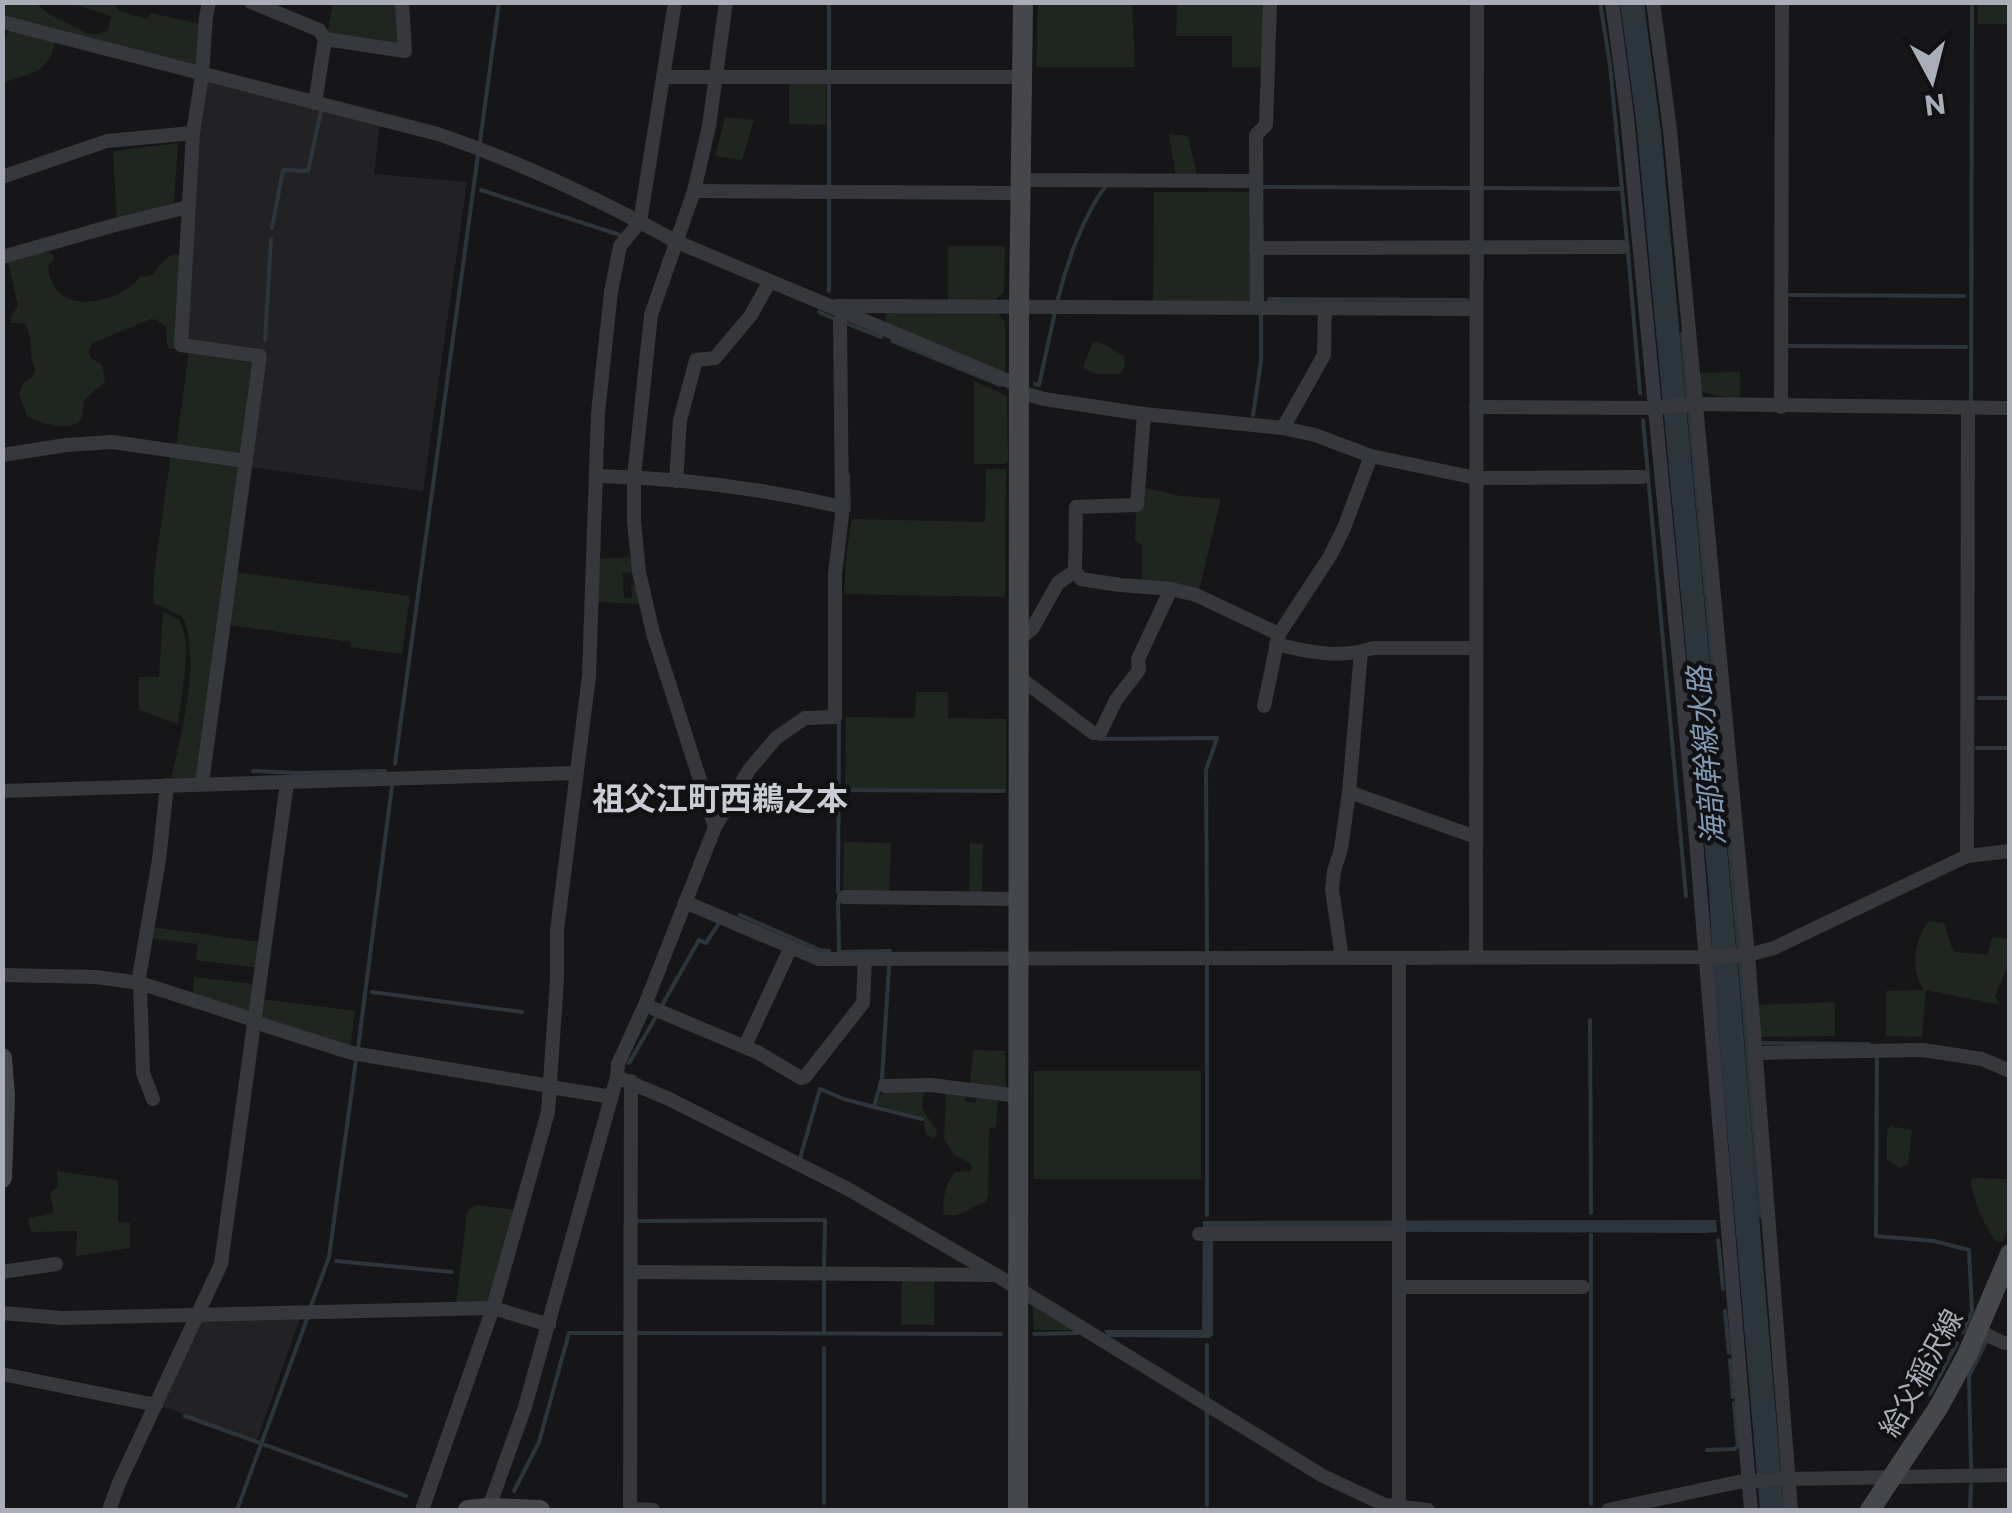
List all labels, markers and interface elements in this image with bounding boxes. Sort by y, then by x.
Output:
north arrow [1882,30,1982,130]
text: N [1923,88,1948,124]
water label: 海部幹線水路 [1678,662,1731,847]
district label: 祖父江町西鵜之本 [592,777,848,817]
street label: 給父稲沢線 [1871,1303,1969,1442]

